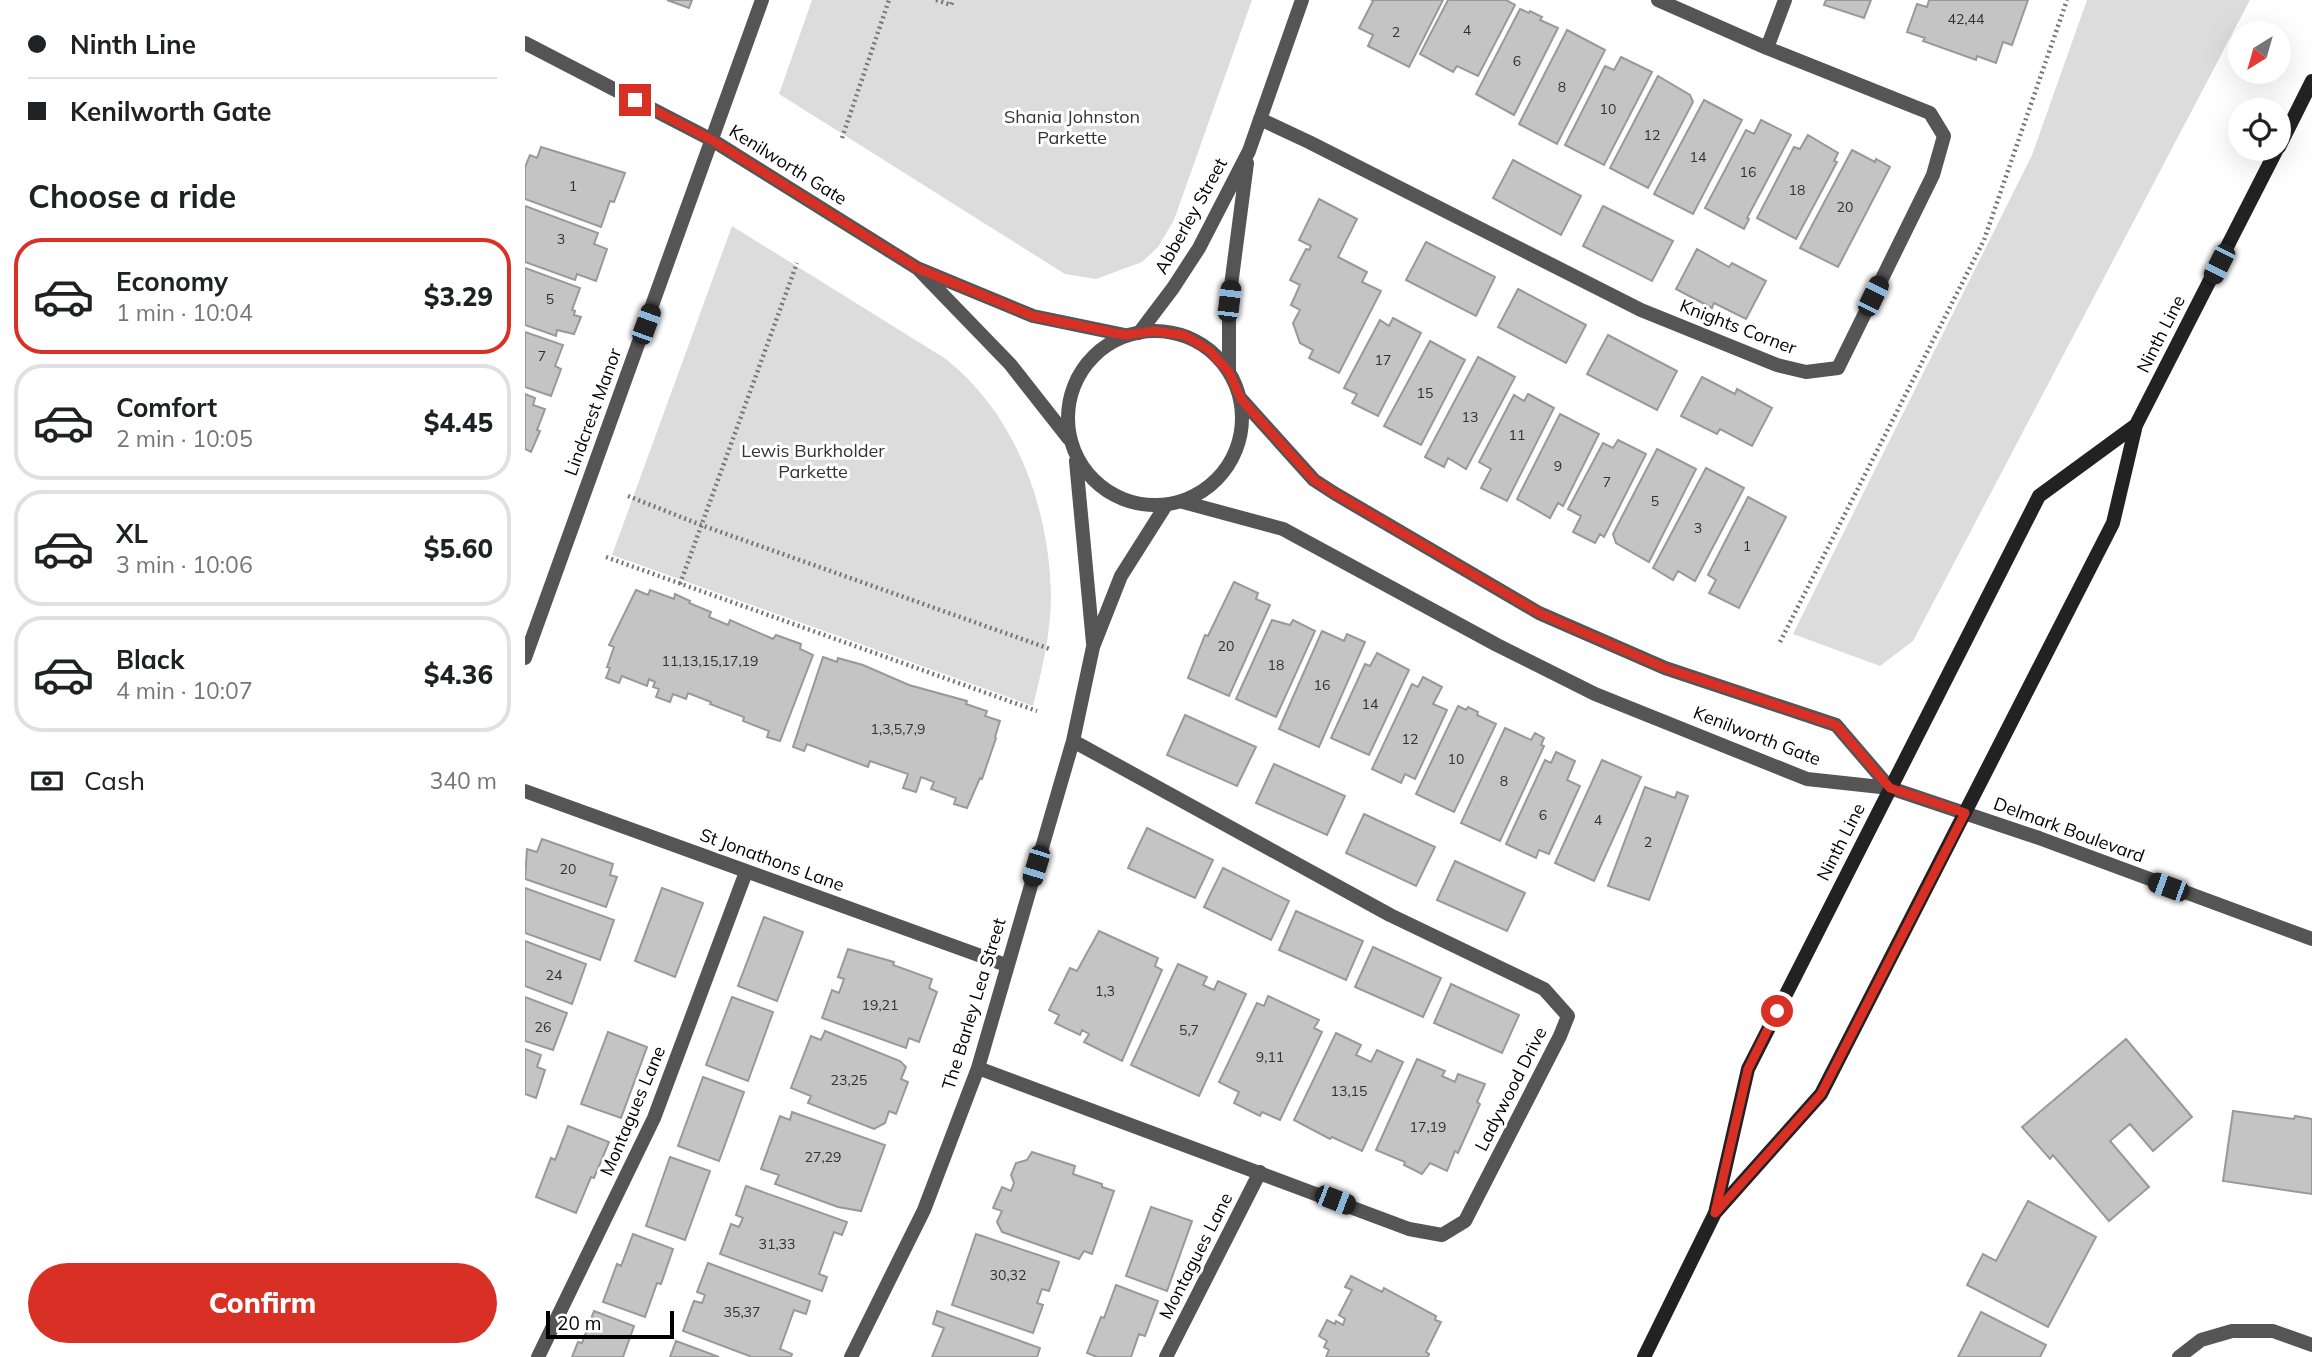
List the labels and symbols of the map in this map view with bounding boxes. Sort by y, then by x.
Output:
house number: 42,44 [1948,10,1985,28]
house number: 4 [1463,21,1472,39]
north arrow [2228,21,2291,84]
house number: 2 [1392,23,1400,41]
house number: 6 [1513,52,1521,70]
house number: 8 [1558,78,1566,96]
route end [619,84,651,116]
house number: 10 [1600,100,1616,118]
park label: Shania Johnston Parkette [1004,105,1140,149]
street label: Kenilworth Gate [725,119,851,210]
house number: 12 [1644,126,1660,144]
house number: 14 [1690,148,1707,166]
street label: Abberley Street [1149,154,1232,278]
house number: 16 [1740,163,1756,181]
house number: 1 [569,177,577,195]
house number: 18 [1789,181,1805,199]
house number: 20 [1837,198,1853,216]
house number: 3 [557,230,565,248]
car [2201,241,2238,287]
car [1855,273,1892,319]
car [1217,279,1242,323]
house number: 5 [546,290,554,308]
street label: Ninth Line [2131,291,2190,377]
street label: Knights Corner [1677,294,1800,359]
car [629,301,664,347]
street label: Lindcrest Manor [559,345,626,479]
house number: 7 [538,347,546,365]
house number: 17 [1375,351,1391,369]
house number: 15 [1417,384,1433,402]
house number: 13 [1462,408,1478,426]
house number: 11 [1509,426,1525,444]
park label: Lewis Burkholder Parkette [741,439,885,483]
house number: 9 [1554,457,1562,475]
house number: 7 [1603,473,1611,491]
house number: 5 [1651,492,1659,510]
house number: 3 [1694,519,1702,537]
house number: 1 [1743,537,1751,555]
house number: 20 [1218,637,1234,655]
house number: 11,13,15,17,19 [662,652,758,670]
house number: 18 [1268,656,1284,674]
house number: 16 [1314,676,1330,694]
house number: 14 [1362,695,1379,713]
street label: Kenilworth Gate [1690,701,1824,770]
house number: 1,3,5,7,9 [871,720,925,738]
house number: 12 [1402,730,1418,748]
house number: 10 [1448,750,1464,768]
house number: 8 [1500,772,1508,790]
street label: Delmark Boulevard [1991,792,2148,868]
street label: Ninth Line [1811,799,1870,885]
house number: 6 [1539,806,1547,824]
house number: 4 [1594,811,1603,829]
street label: St Jonathons Lane [697,823,848,896]
house number: 2 [1644,833,1652,851]
car [1020,843,1053,889]
house number: 20 [560,860,576,878]
car [2145,870,2192,904]
street label: The Barley Lea Street [936,915,1011,1093]
house number: 24 [546,966,563,984]
house number: 1,3 [1095,982,1115,1000]
route start [1761,995,1793,1027]
house number: 19,21 [862,996,898,1014]
house number: 26 [535,1018,551,1036]
house number: 5,7 [1179,1021,1199,1039]
street label: Ladywood Drive [1469,1023,1552,1155]
street label: Montagues Lane [595,1042,670,1179]
house number: 9,11 [1256,1048,1284,1066]
house number: 23,25 [831,1071,867,1089]
house number: 13,15 [1331,1082,1367,1100]
house number: 17,19 [1410,1118,1446,1136]
house number: 27,29 [805,1148,841,1166]
car [1312,1183,1359,1217]
street label: Montagues Lane [1154,1189,1237,1323]
house number: 31,33 [759,1235,795,1253]
house number: 30,32 [990,1266,1026,1284]
house number: 35,37 [724,1303,760,1321]
scale bar [546,1308,674,1340]

